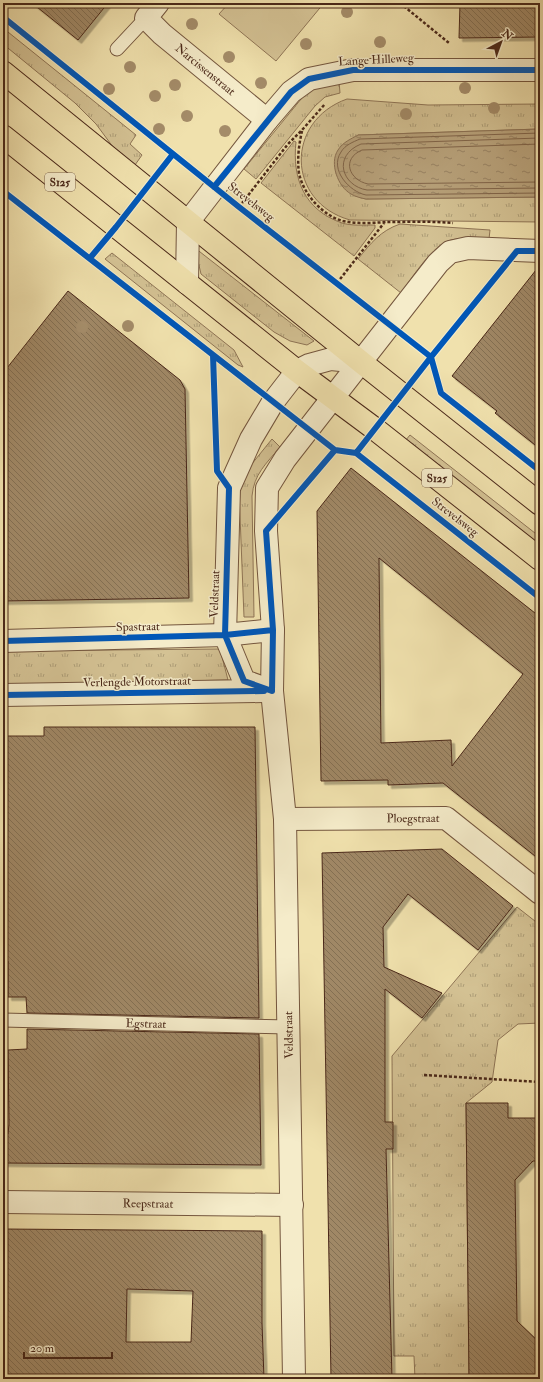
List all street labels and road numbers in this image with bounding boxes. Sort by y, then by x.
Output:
street label: Narcissenstraat [172,40,239,99]
street label: Lange Hilleweg [338,50,415,69]
road number: S125 [45,173,75,191]
street label: Strevelsweg [225,179,278,226]
road number: S125 [422,469,452,487]
street label: Strevelsweg [429,494,482,541]
street label: Veldstraat [207,570,223,618]
street label: Spastraat [116,619,160,635]
street label: Verlengde Motorstraat [83,674,191,690]
street label: Ploegstraat [386,811,440,826]
street label: Veldstraat [281,1011,297,1059]
street label: Egstraat [125,1016,167,1031]
street label: Reepstraat [122,1196,174,1211]

